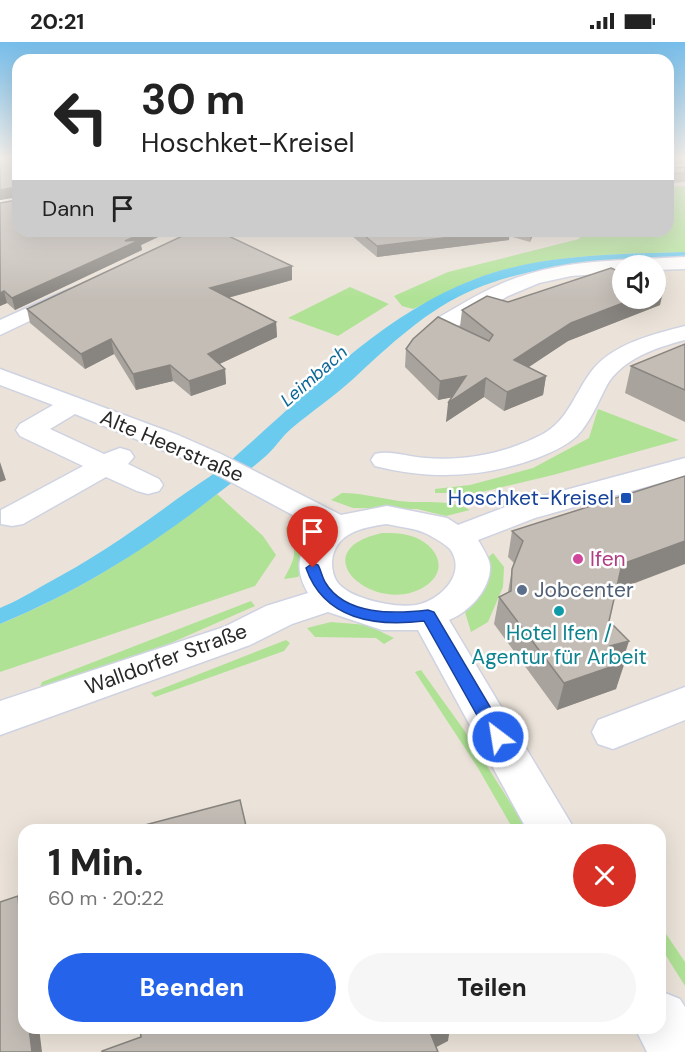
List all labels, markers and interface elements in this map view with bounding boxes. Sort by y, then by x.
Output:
text: 20:21 [30,7,84,36]
text: 30 m [141,72,245,127]
icon: left [42,78,120,156]
text: Hoschket-Kreisel [141,125,355,160]
icon: arrive [106,192,139,225]
text: Dann [42,194,94,223]
map controls [612,255,666,309]
button: sound [612,255,666,309]
water label: Leimbach [275,340,353,412]
street label: Alte Heerstraße [96,403,248,489]
place label: Hoschket-Kreisel [448,484,614,512]
marker: Hoschket-Kreisel [619,491,633,505]
pin [287,506,338,568]
icon: arrive [296,515,329,548]
place label: Ifen [590,545,626,573]
marker: Ifen [571,552,585,566]
place label: Jobcenter [534,576,634,604]
marker: Jobcenter [515,583,529,597]
marker: Hotel Ifen / Agentur für Arbeit [552,604,566,618]
street label: Walldorfer Straße [81,617,251,701]
place label: Hotel Ifen / Agentur für Arbeit [471,619,647,671]
position arrow [466,705,530,769]
text: 1 Min. [48,839,143,886]
button: close [573,844,636,907]
text: 60 m · 20:22 [48,885,164,911]
button: Beenden [48,953,336,1022]
button: Teilen [348,953,636,1022]

